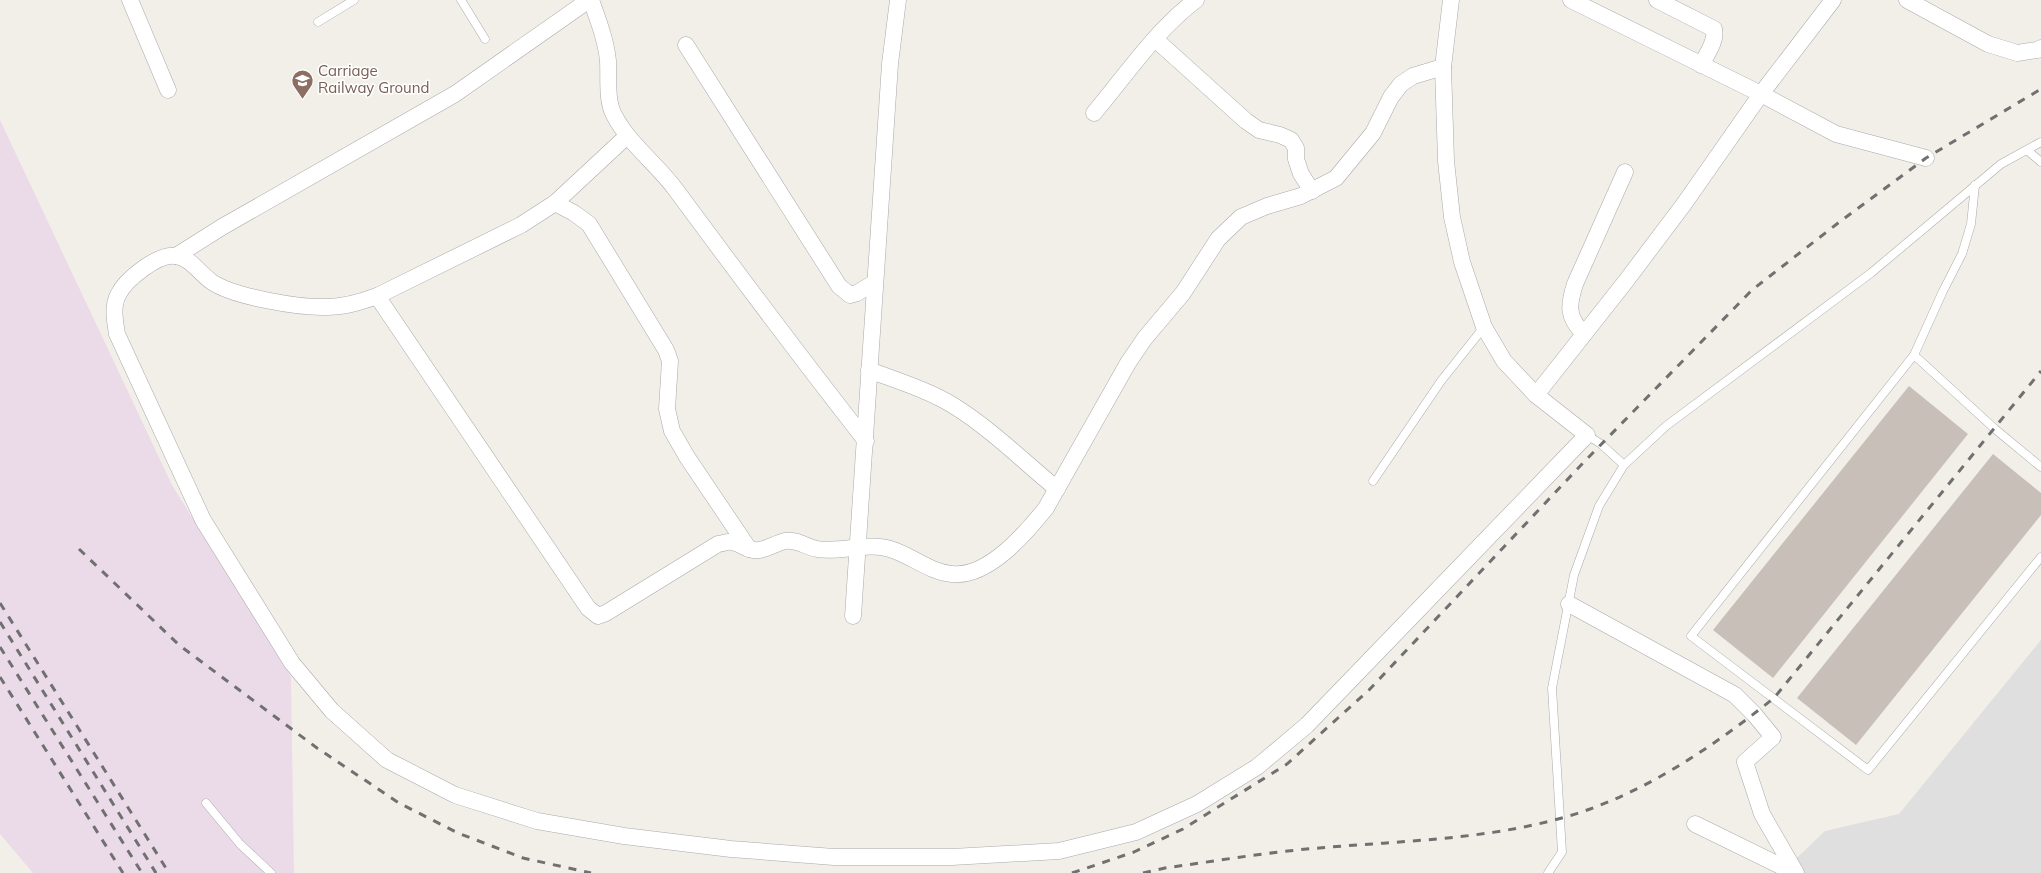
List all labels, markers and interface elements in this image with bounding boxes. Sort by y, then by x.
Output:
place label: Carriage Railway Ground [318,61,430,97]
school or university icon: Carriage Railway Ground [290,67,316,100]

